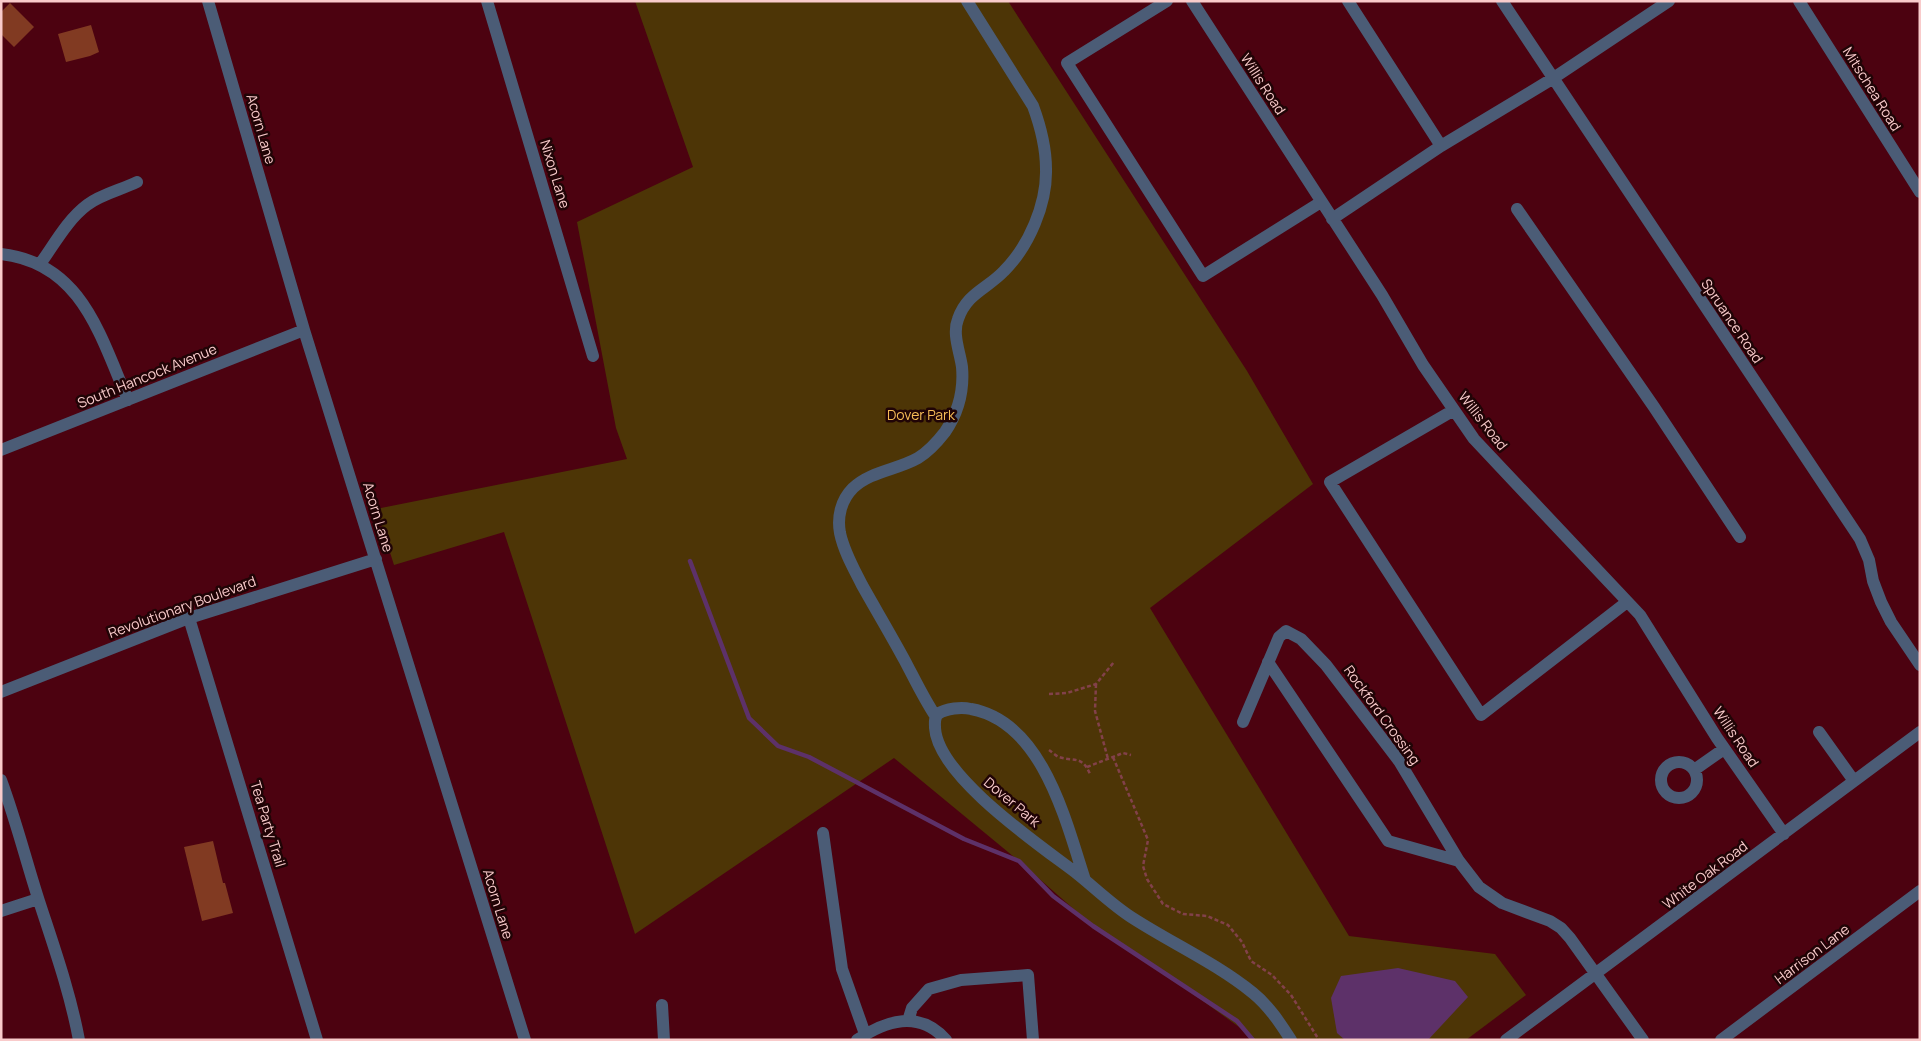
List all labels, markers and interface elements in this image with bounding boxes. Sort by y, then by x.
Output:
street label: Mitschea Road [1839,43,1906,134]
street label: Willis Road [1237,50,1290,118]
street label: Acorn Lane [242,92,281,166]
street label: Nixon Lane [536,137,575,210]
street label: Spruance Road [1697,275,1768,367]
street label: South Hancock Avenue [74,339,219,412]
street label: Willis Road [1455,388,1512,454]
park label: Dover Park [887,405,956,424]
street label: Acorn Lane [359,480,398,554]
street label: Revolutionary Boulevard [105,571,258,642]
street label: Rockford Crossing [1340,661,1425,768]
street label: Willis Road [1709,703,1764,771]
street label: Dover Park [980,772,1045,831]
street label: Tea Party Trail [246,778,291,869]
street label: White Oak Road [1658,836,1751,913]
street label: Acorn Lane [479,867,518,941]
street label: Harrison Lane [1770,919,1853,988]

